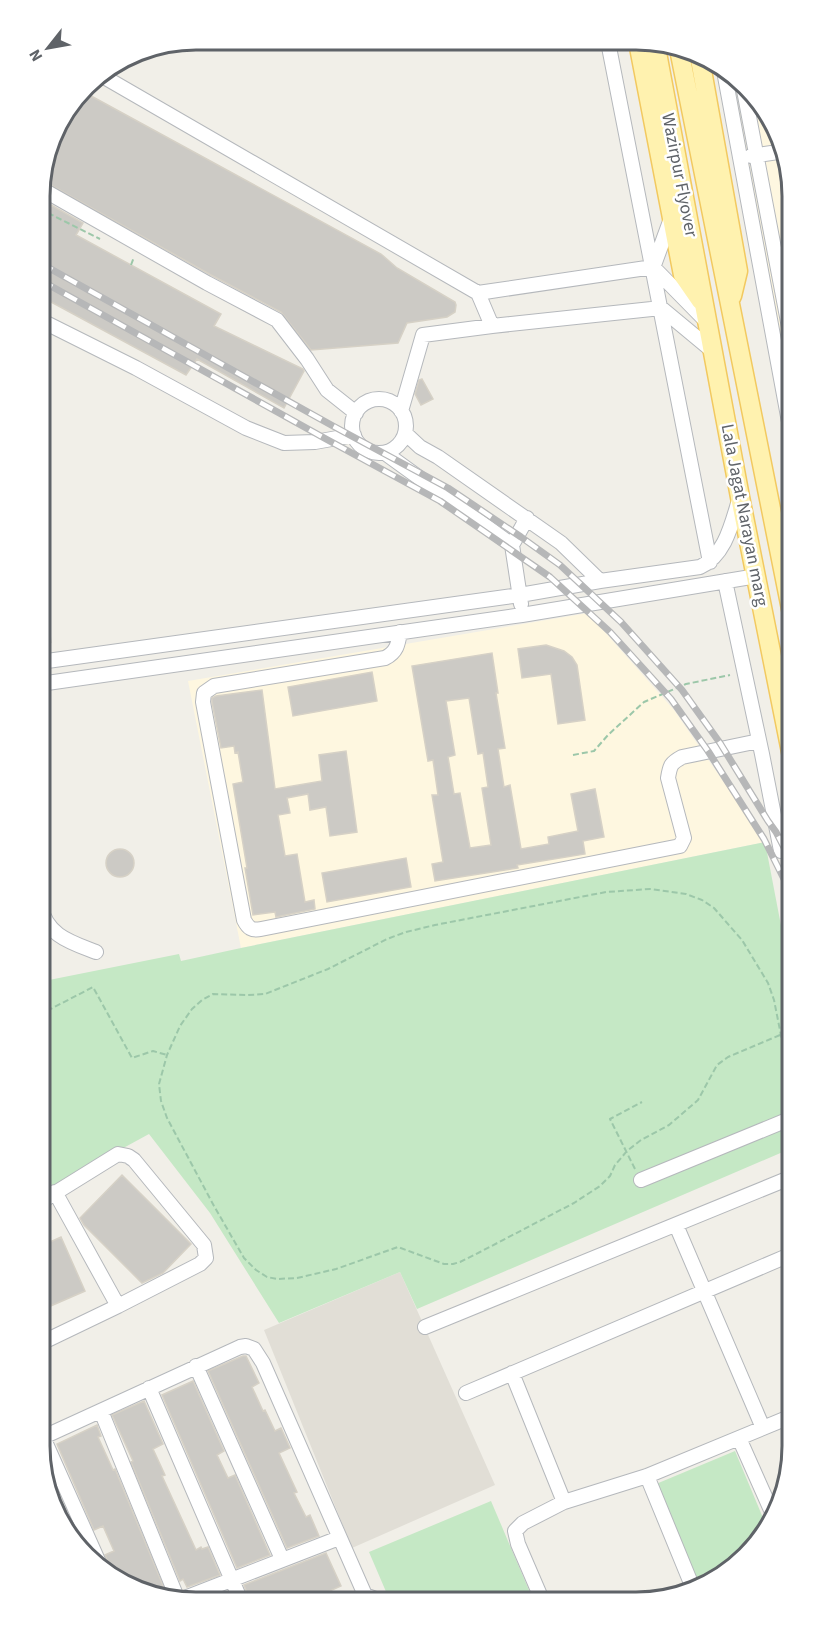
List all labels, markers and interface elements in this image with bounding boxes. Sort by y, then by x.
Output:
north arrow [18,18,78,78]
text: N [24,45,48,65]
street label: Wazirpur Flyover [655,111,704,240]
street label: Lala Jagat Narayan marg [715,422,774,608]

